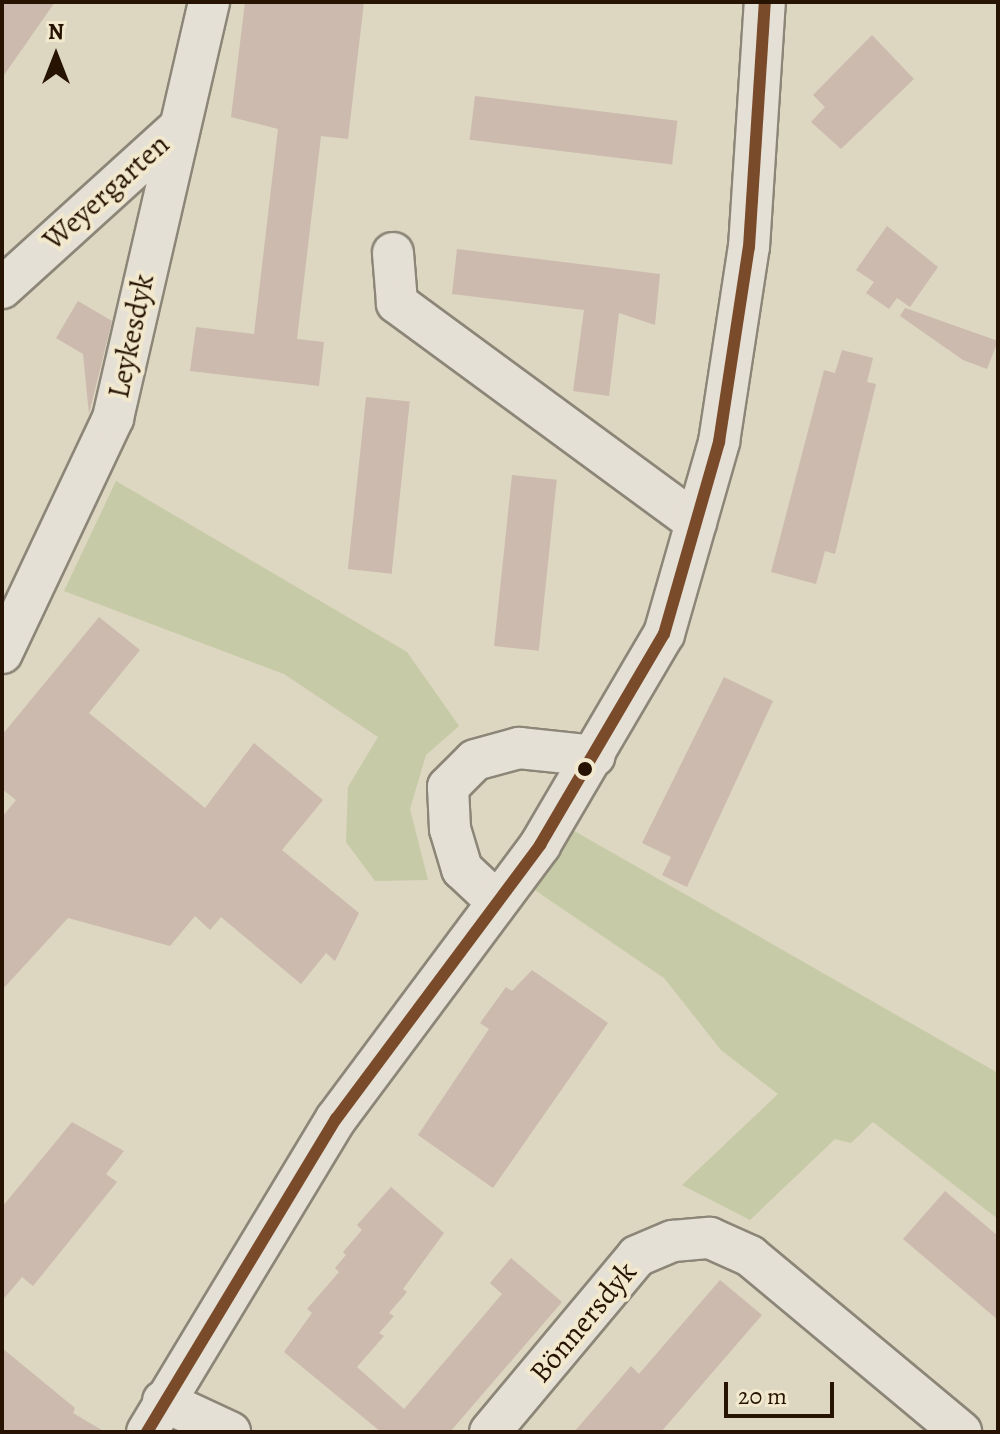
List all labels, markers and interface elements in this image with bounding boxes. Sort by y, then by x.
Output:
north arrow [16,16,96,96]
text: N [48,17,64,47]
street label: Weyergarten [36,126,176,258]
street label: Leykesdyk [100,271,162,401]
unlabelled marker [577,761,593,777]
street label: Bönnersdyk [522,1254,644,1390]
scale bar [728,1366,838,1416]
text: 20 m [738,1380,787,1412]

